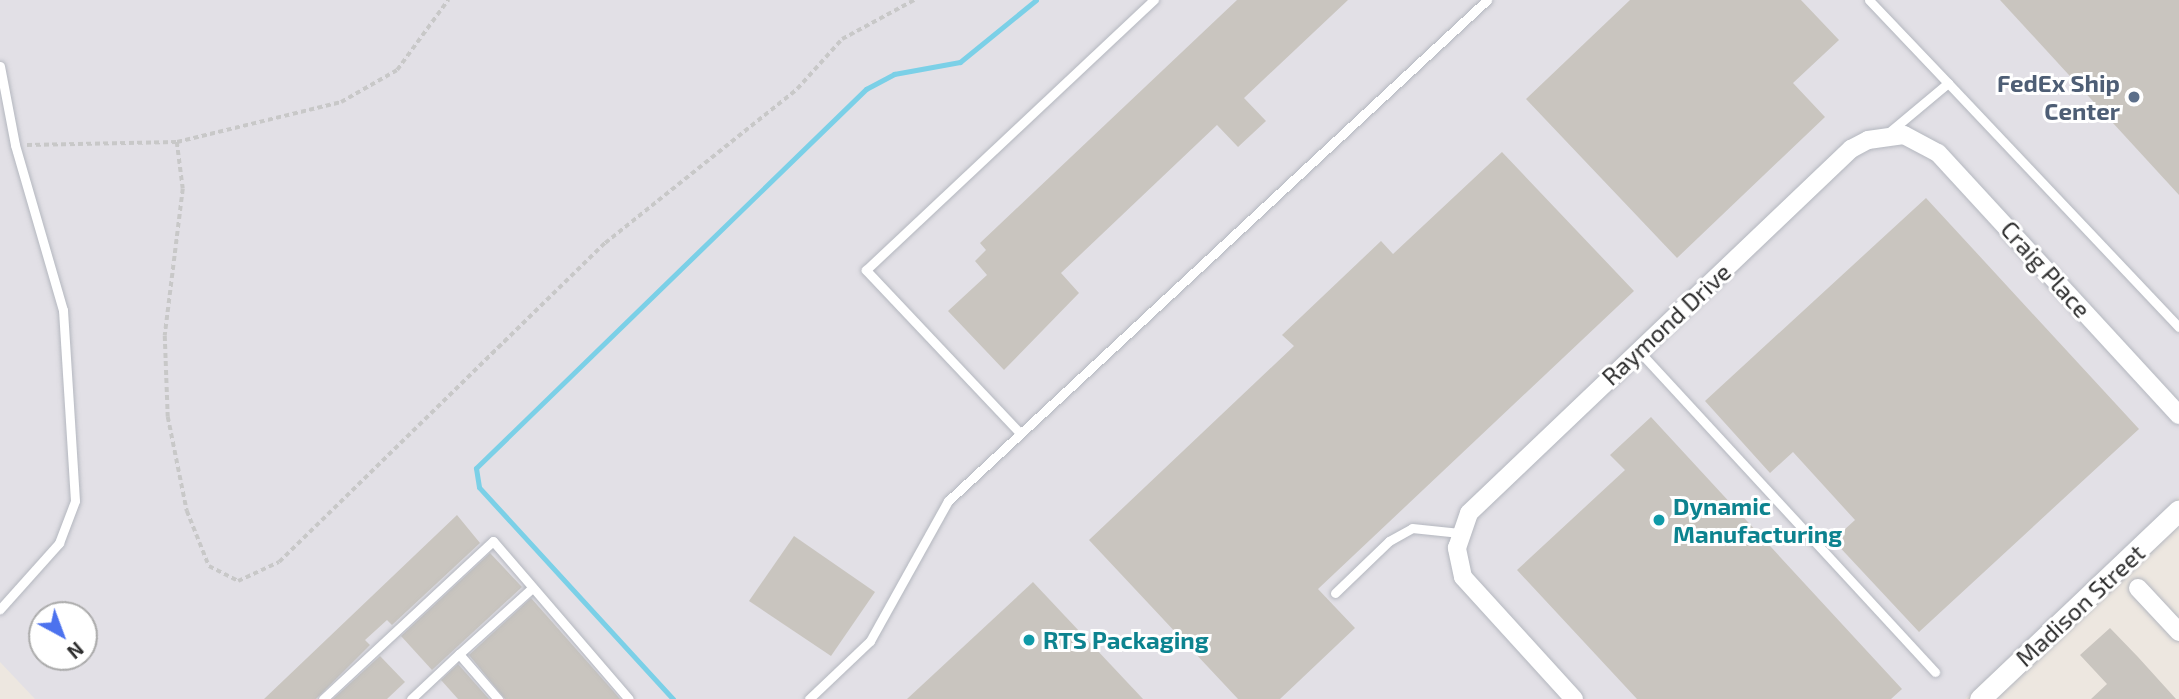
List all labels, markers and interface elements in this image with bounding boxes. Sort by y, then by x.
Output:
place label: FedEx Ship Center [1997,69,2120,125]
marker: FedEx Ship Center [2126,89,2142,105]
street label: Craig Place [1995,215,2097,323]
street label: Raymond Drive [1596,257,1736,391]
place label: Dynamic Manufacturing [1673,492,1842,548]
marker: Dynamic Manufacturing [1651,512,1667,528]
street label: Madison Street [2010,538,2150,672]
north arrow [28,601,98,671]
place label: RTS Packaging [1043,626,1209,654]
marker: RTS Packaging [1021,632,1037,648]
text: N [63,638,89,664]

